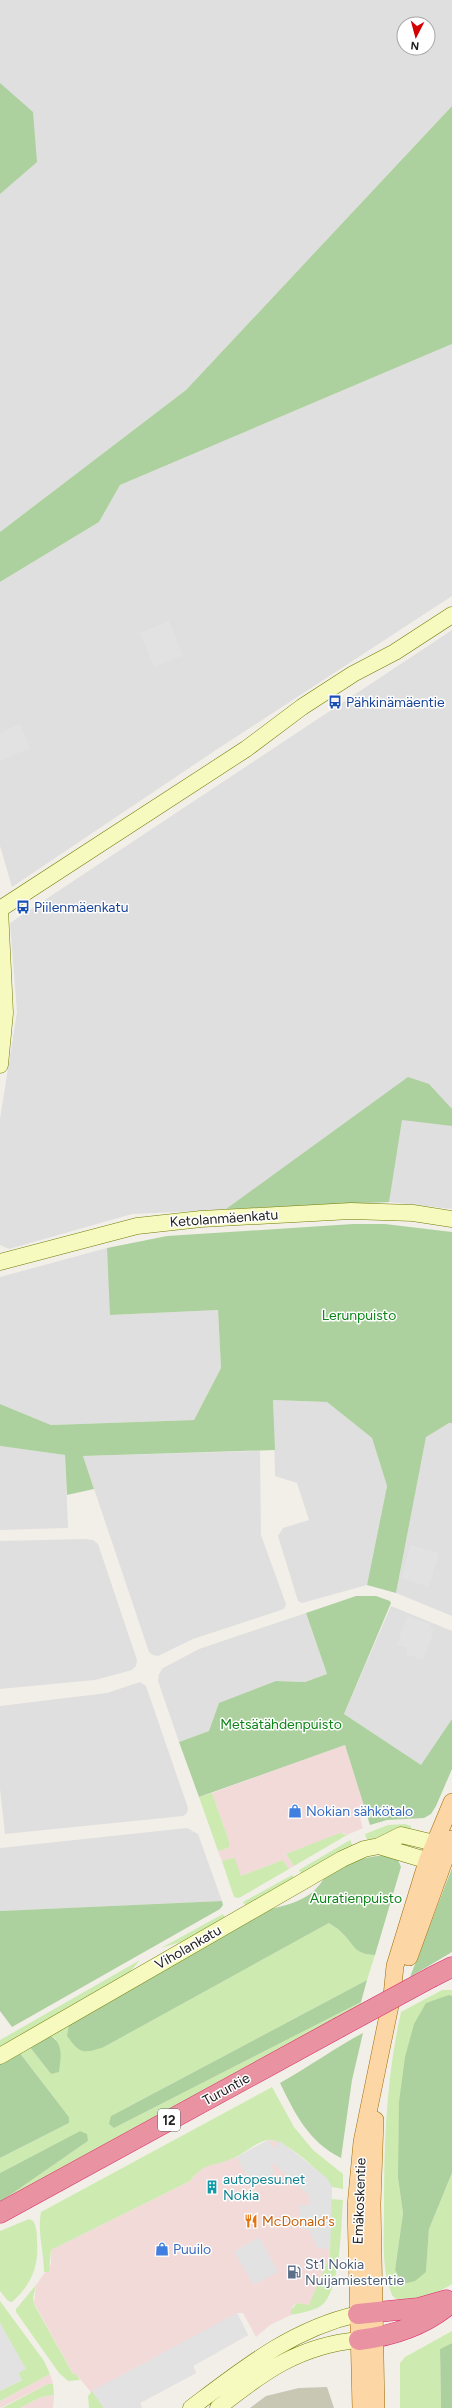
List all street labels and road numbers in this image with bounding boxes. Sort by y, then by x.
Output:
street label: Ketolanmäenkatu [169,1206,279,1231]
street label: Viholankatu [152,1922,224,1973]
street label: Turuntie [200,2069,253,2109]
road number: 12 [158,2109,180,2131]
street label: Emäkoskentie [349,2157,370,2245]

